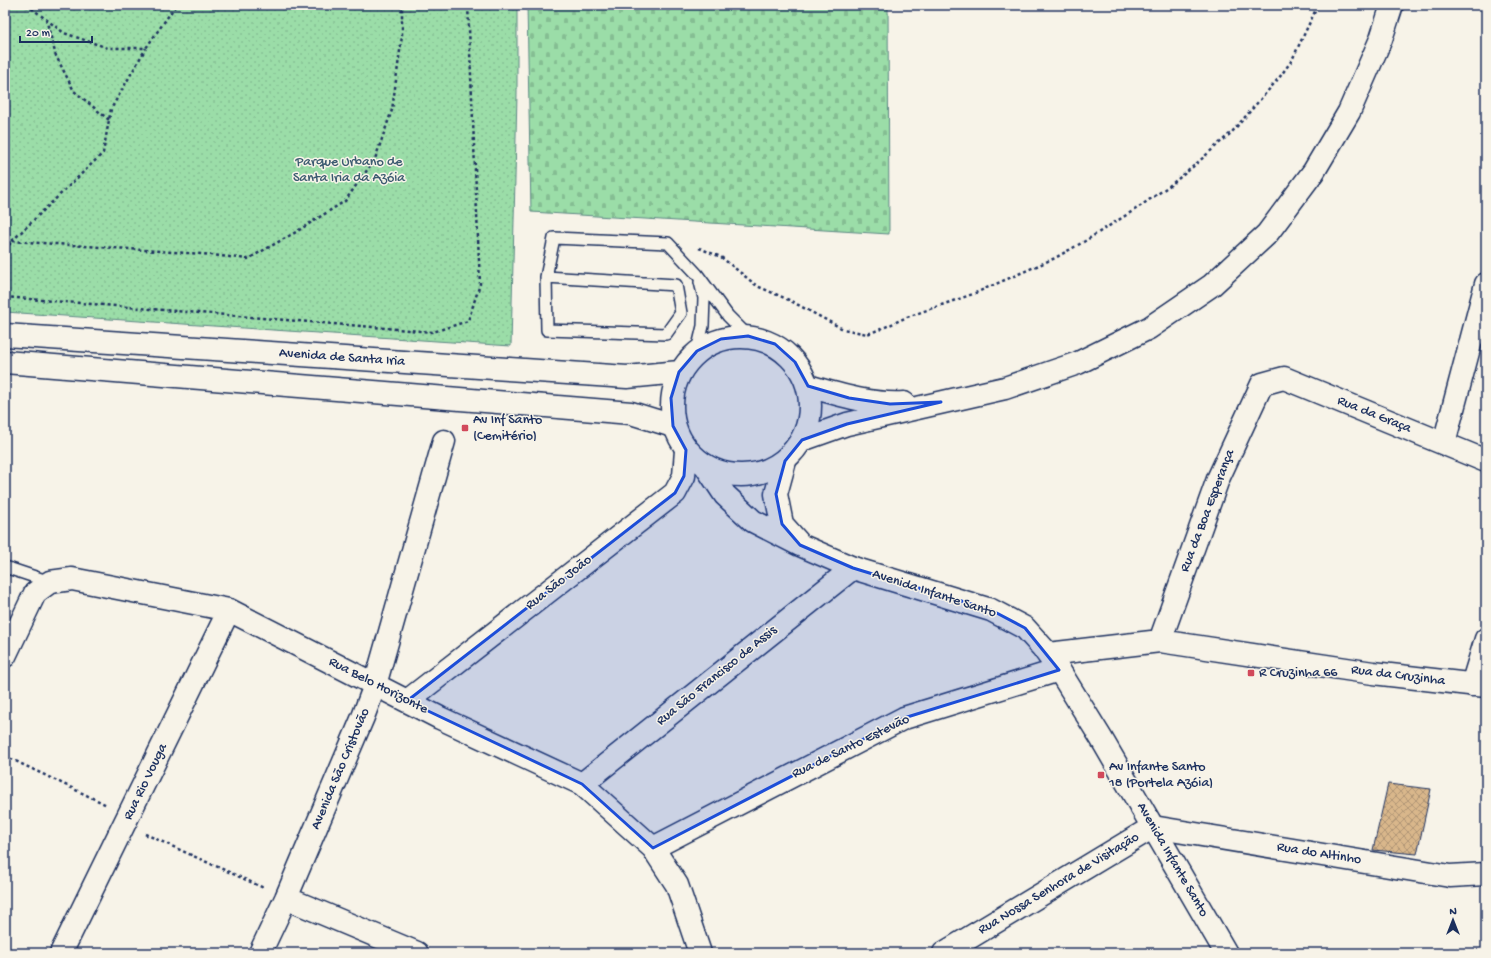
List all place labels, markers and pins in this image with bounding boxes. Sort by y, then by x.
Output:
place label: Av Inf Santo (Cemitério) [473,412,542,445]
marker: Av Inf Santo (Cemitério) [460,423,470,433]
place label: R Cruzinha 66 [1259,665,1338,682]
marker: R Cruzinha 66 [1246,668,1256,678]
place label: Av Infante Santo 18 (Portela Azóia) [1108,759,1213,792]
marker: Av Infante Santo 18 (Portela Azóia) [1096,770,1106,780]

